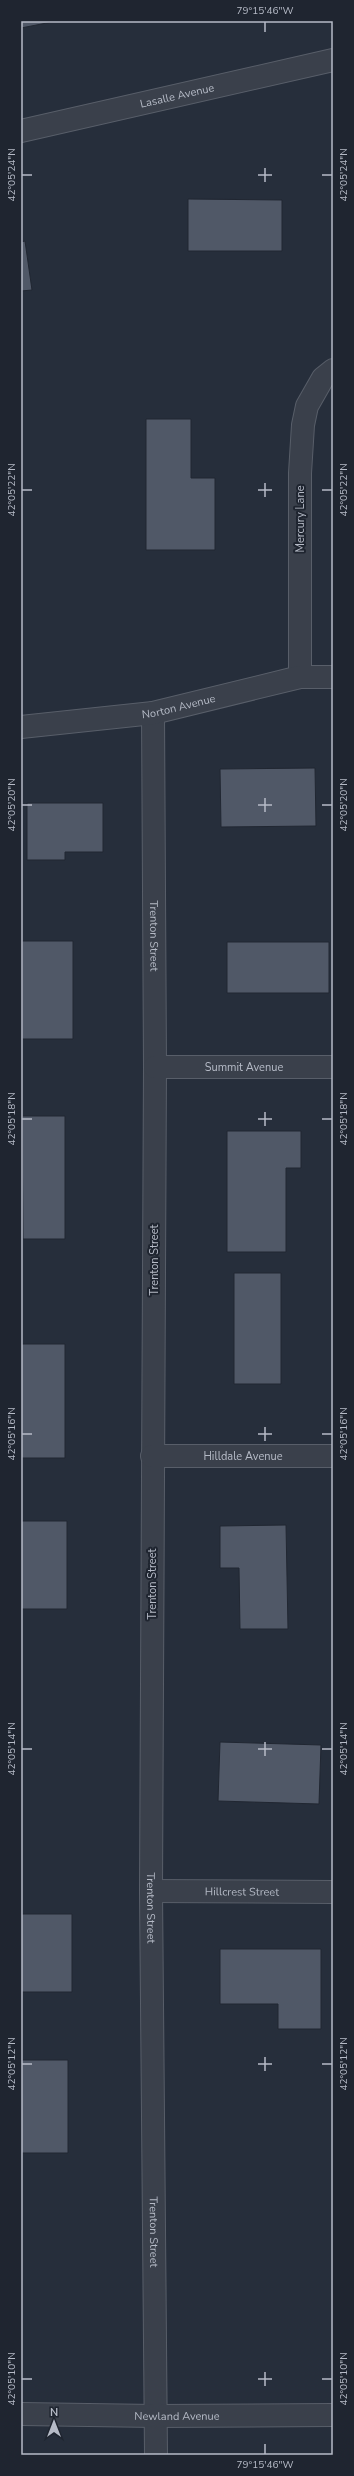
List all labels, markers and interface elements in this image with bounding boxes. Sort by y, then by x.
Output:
text: 79°15'46"W [237,4,293,18]
street label: Lasalle Avenue [139,80,216,112]
text: 42°05'24"N [5,148,19,202]
text: 42°05'24"N [337,148,351,202]
text: 42°05'22"N [5,463,19,517]
text: 42°05'22"N [337,463,351,517]
street label: Mercury Lane [293,485,308,553]
street label: Norton Avenue [141,691,217,722]
text: 42°05'20"N [5,778,19,832]
text: 42°05'20"N [337,778,351,832]
street label: Trenton Street [146,901,161,972]
street label: Summit Avenue [205,1060,283,1075]
text: 42°05'18"N [5,1092,19,1146]
text: 42°05'18"N [337,1092,351,1146]
street label: Trenton Street [147,1224,162,1295]
text: 42°05'16"N [5,1407,19,1461]
text: 42°05'16"N [337,1407,351,1461]
street label: Hilldale Avenue [203,1449,283,1464]
street label: Trenton Street [145,1548,160,1619]
text: 42°05'14"N [5,1722,19,1776]
text: 42°05'14"N [337,1722,351,1776]
street label: Trenton Street [143,1873,158,1944]
street label: Hillcrest Street [205,1884,279,1900]
text: 42°05'12"N [5,2037,19,2091]
text: 42°05'12"N [337,2037,351,2091]
street label: Trenton Street [146,2196,161,2268]
text: 42°05'10"N [5,2352,19,2406]
text: 42°05'10"N [337,2352,351,2406]
north arrow [34,2402,74,2442]
text: N [50,2405,58,2420]
street label: Newland Avenue [134,2409,220,2424]
text: 79°15'46"W [237,2458,293,2472]

